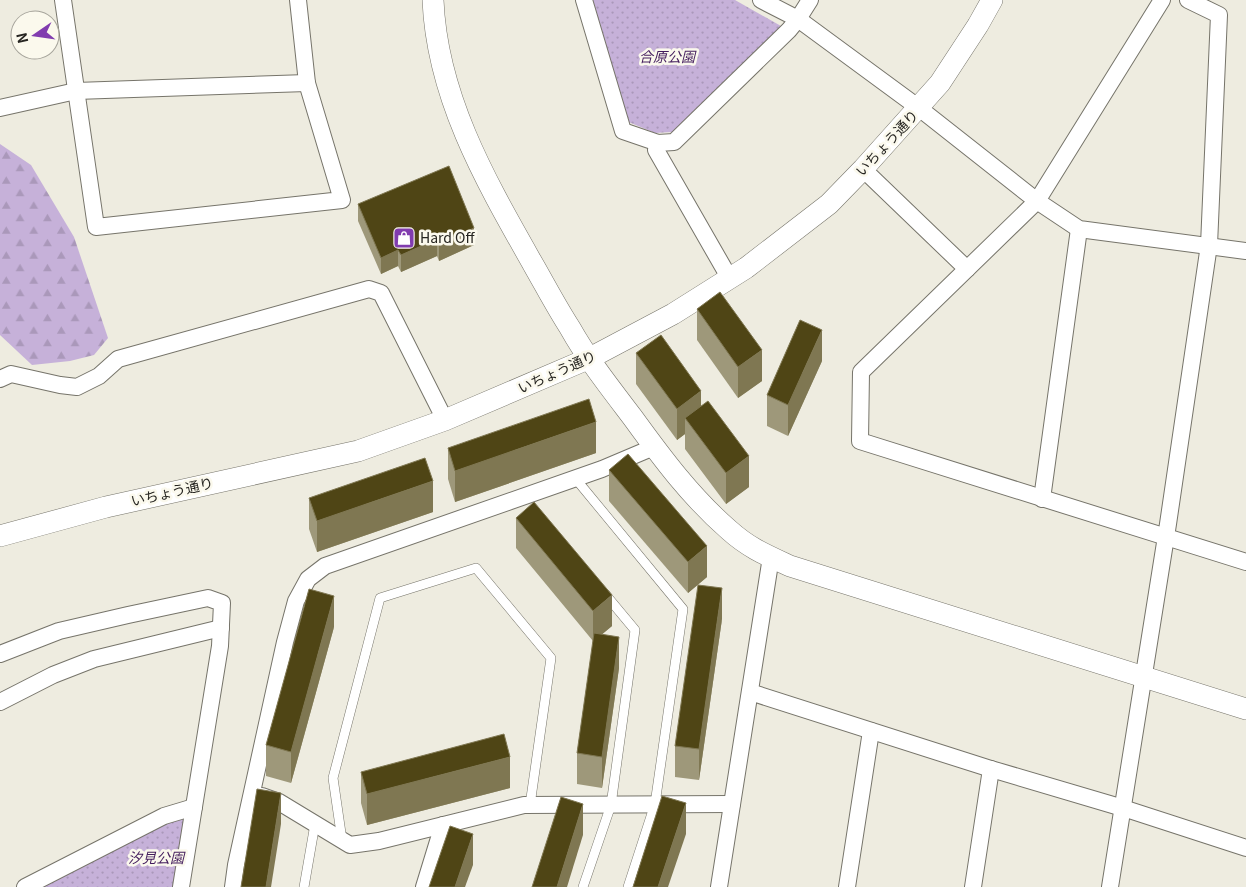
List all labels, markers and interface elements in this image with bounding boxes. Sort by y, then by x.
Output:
north arrow [10,10,60,60]
text: N [10,31,32,46]
park label: 合原公園 [639,46,697,66]
street label: いちょう通り [850,105,922,180]
shop icon: Hard Off [392,226,416,250]
place label: Hard Off [420,227,476,247]
street label: いちょう通り [514,345,599,397]
street label: いちょう通り [129,472,215,510]
park label: 汐見公園 [128,847,186,867]

